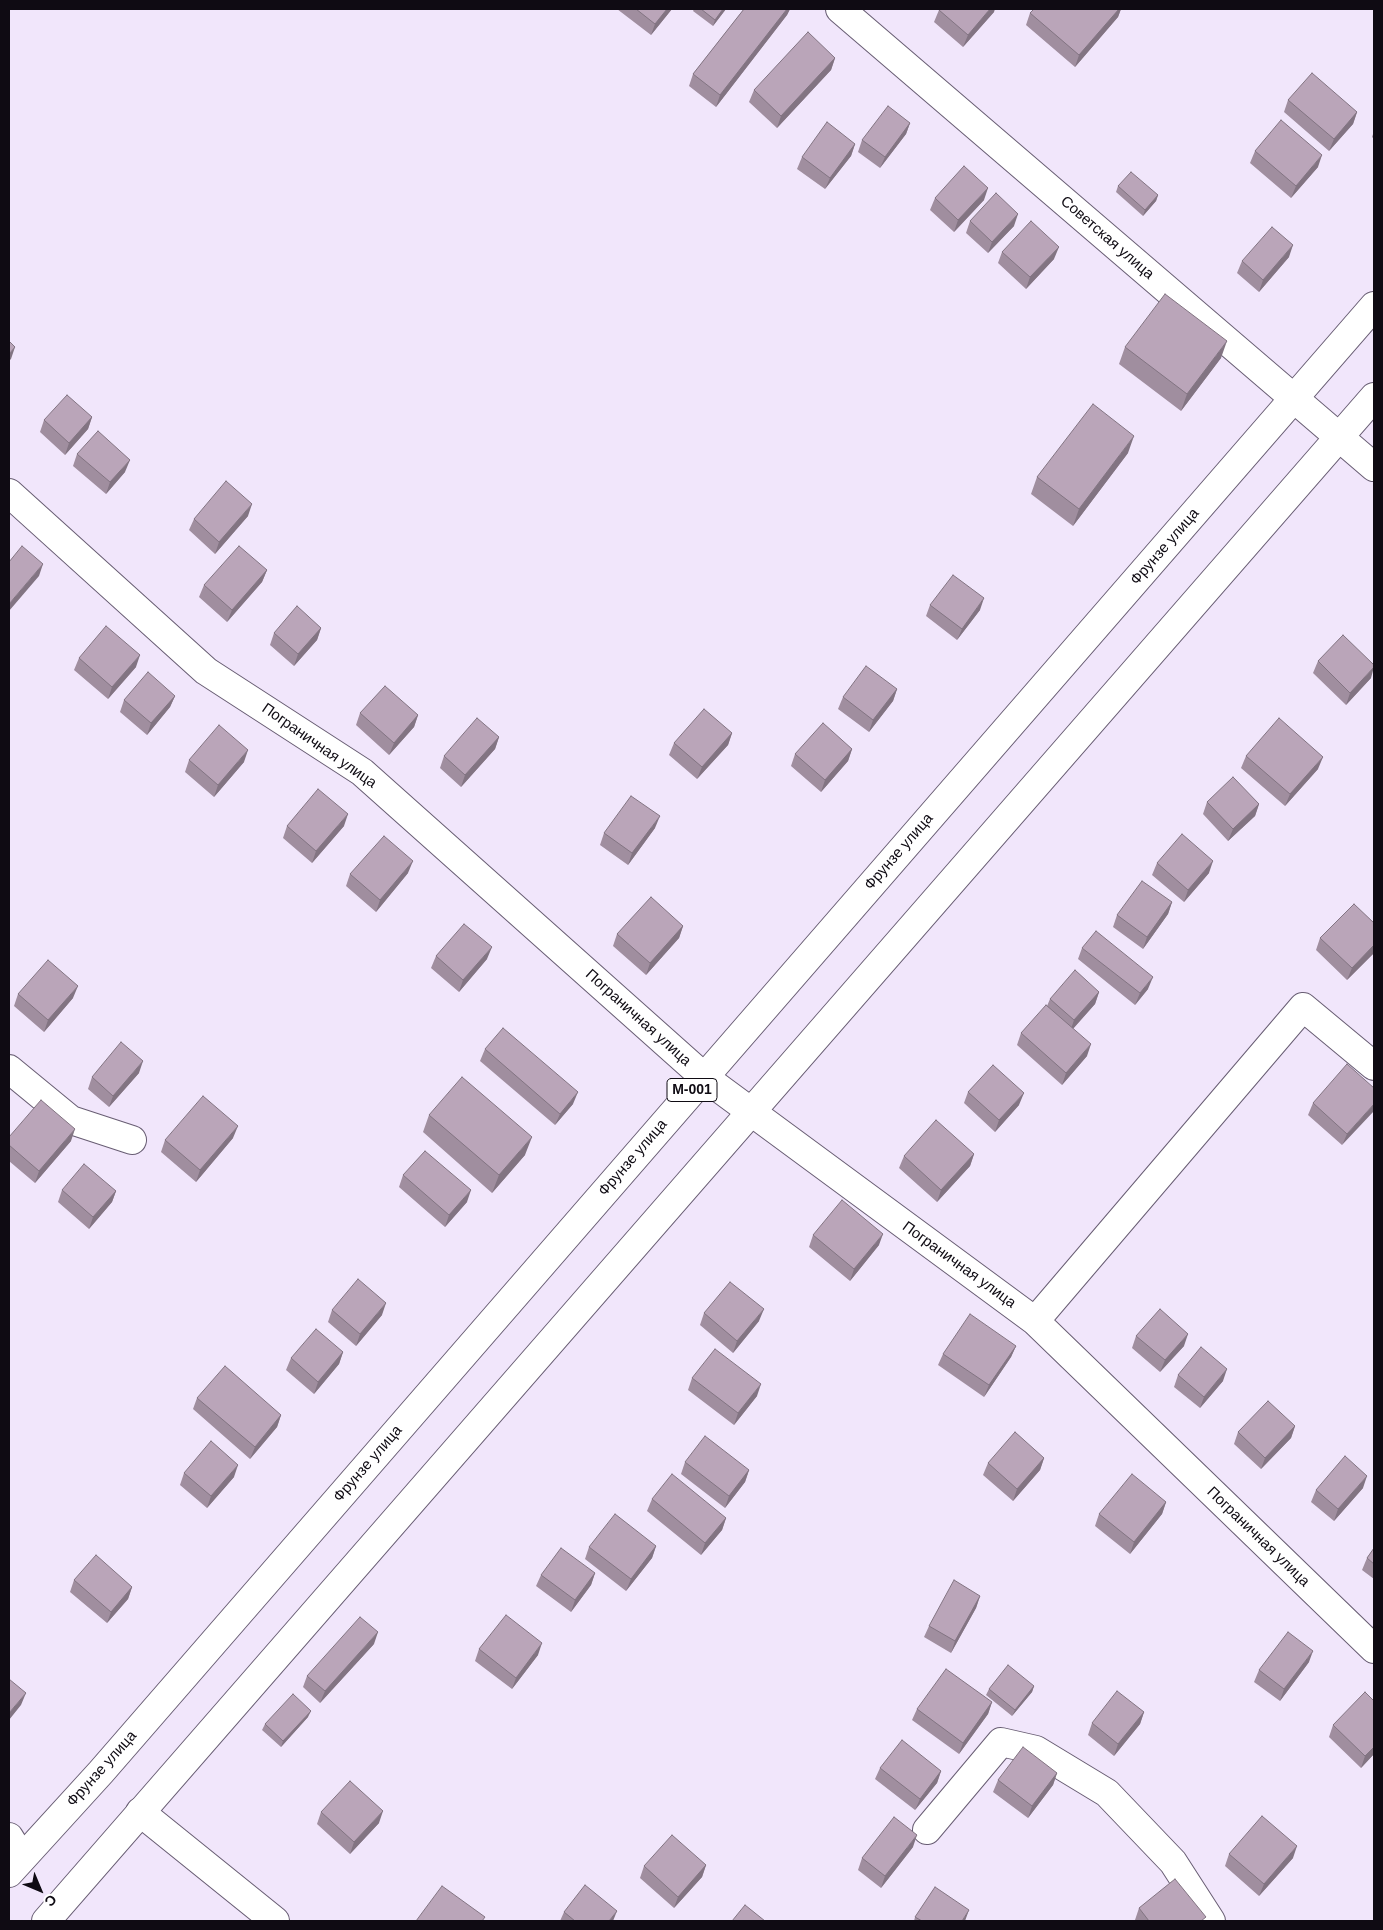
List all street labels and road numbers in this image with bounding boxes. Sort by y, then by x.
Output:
street label: Советская улица [1057,193,1157,283]
street label: Фрунзе улица [1127,505,1203,589]
street label: Пограничная улица [258,700,380,792]
street label: Фрунзе улица [861,810,937,894]
street label: Пограничная улица [581,966,695,1070]
road number: M-001 [667,1078,717,1102]
street label: Фрунзе улица [595,1116,671,1200]
street label: Пограничная улица [899,1218,1019,1312]
street label: Фрунзе улица [330,1422,406,1506]
street label: Пограничная улица [1203,1483,1313,1591]
street label: Фрунзе улица [63,1727,141,1811]

